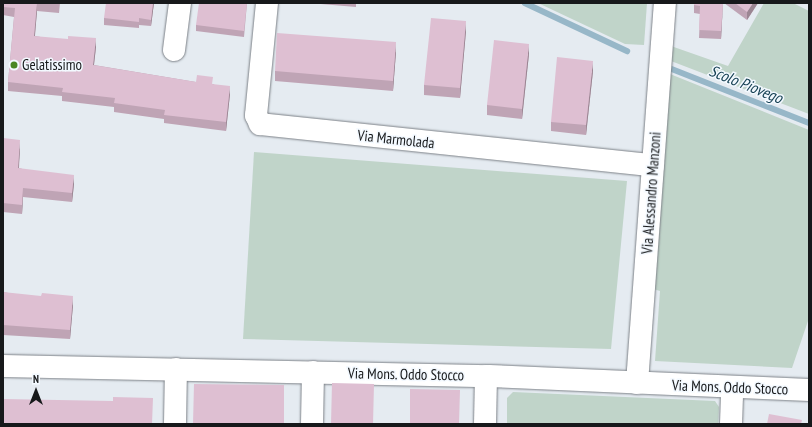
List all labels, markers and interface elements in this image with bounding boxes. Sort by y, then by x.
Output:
place label: Gelatissimo [22,56,82,74]
marker: Gelatissimo [9,60,19,70]
water label: Scolo Piovego [707,61,785,107]
street label: Via Marmolada [357,126,435,152]
street label: Via Alessandro Manzoni [638,131,664,255]
street label: Via Mons. Oddo Stocco [347,364,465,384]
north arrow [16,371,56,411]
text: N [33,372,39,386]
street label: Via Mons. Oddo Stocco [671,376,789,398]

